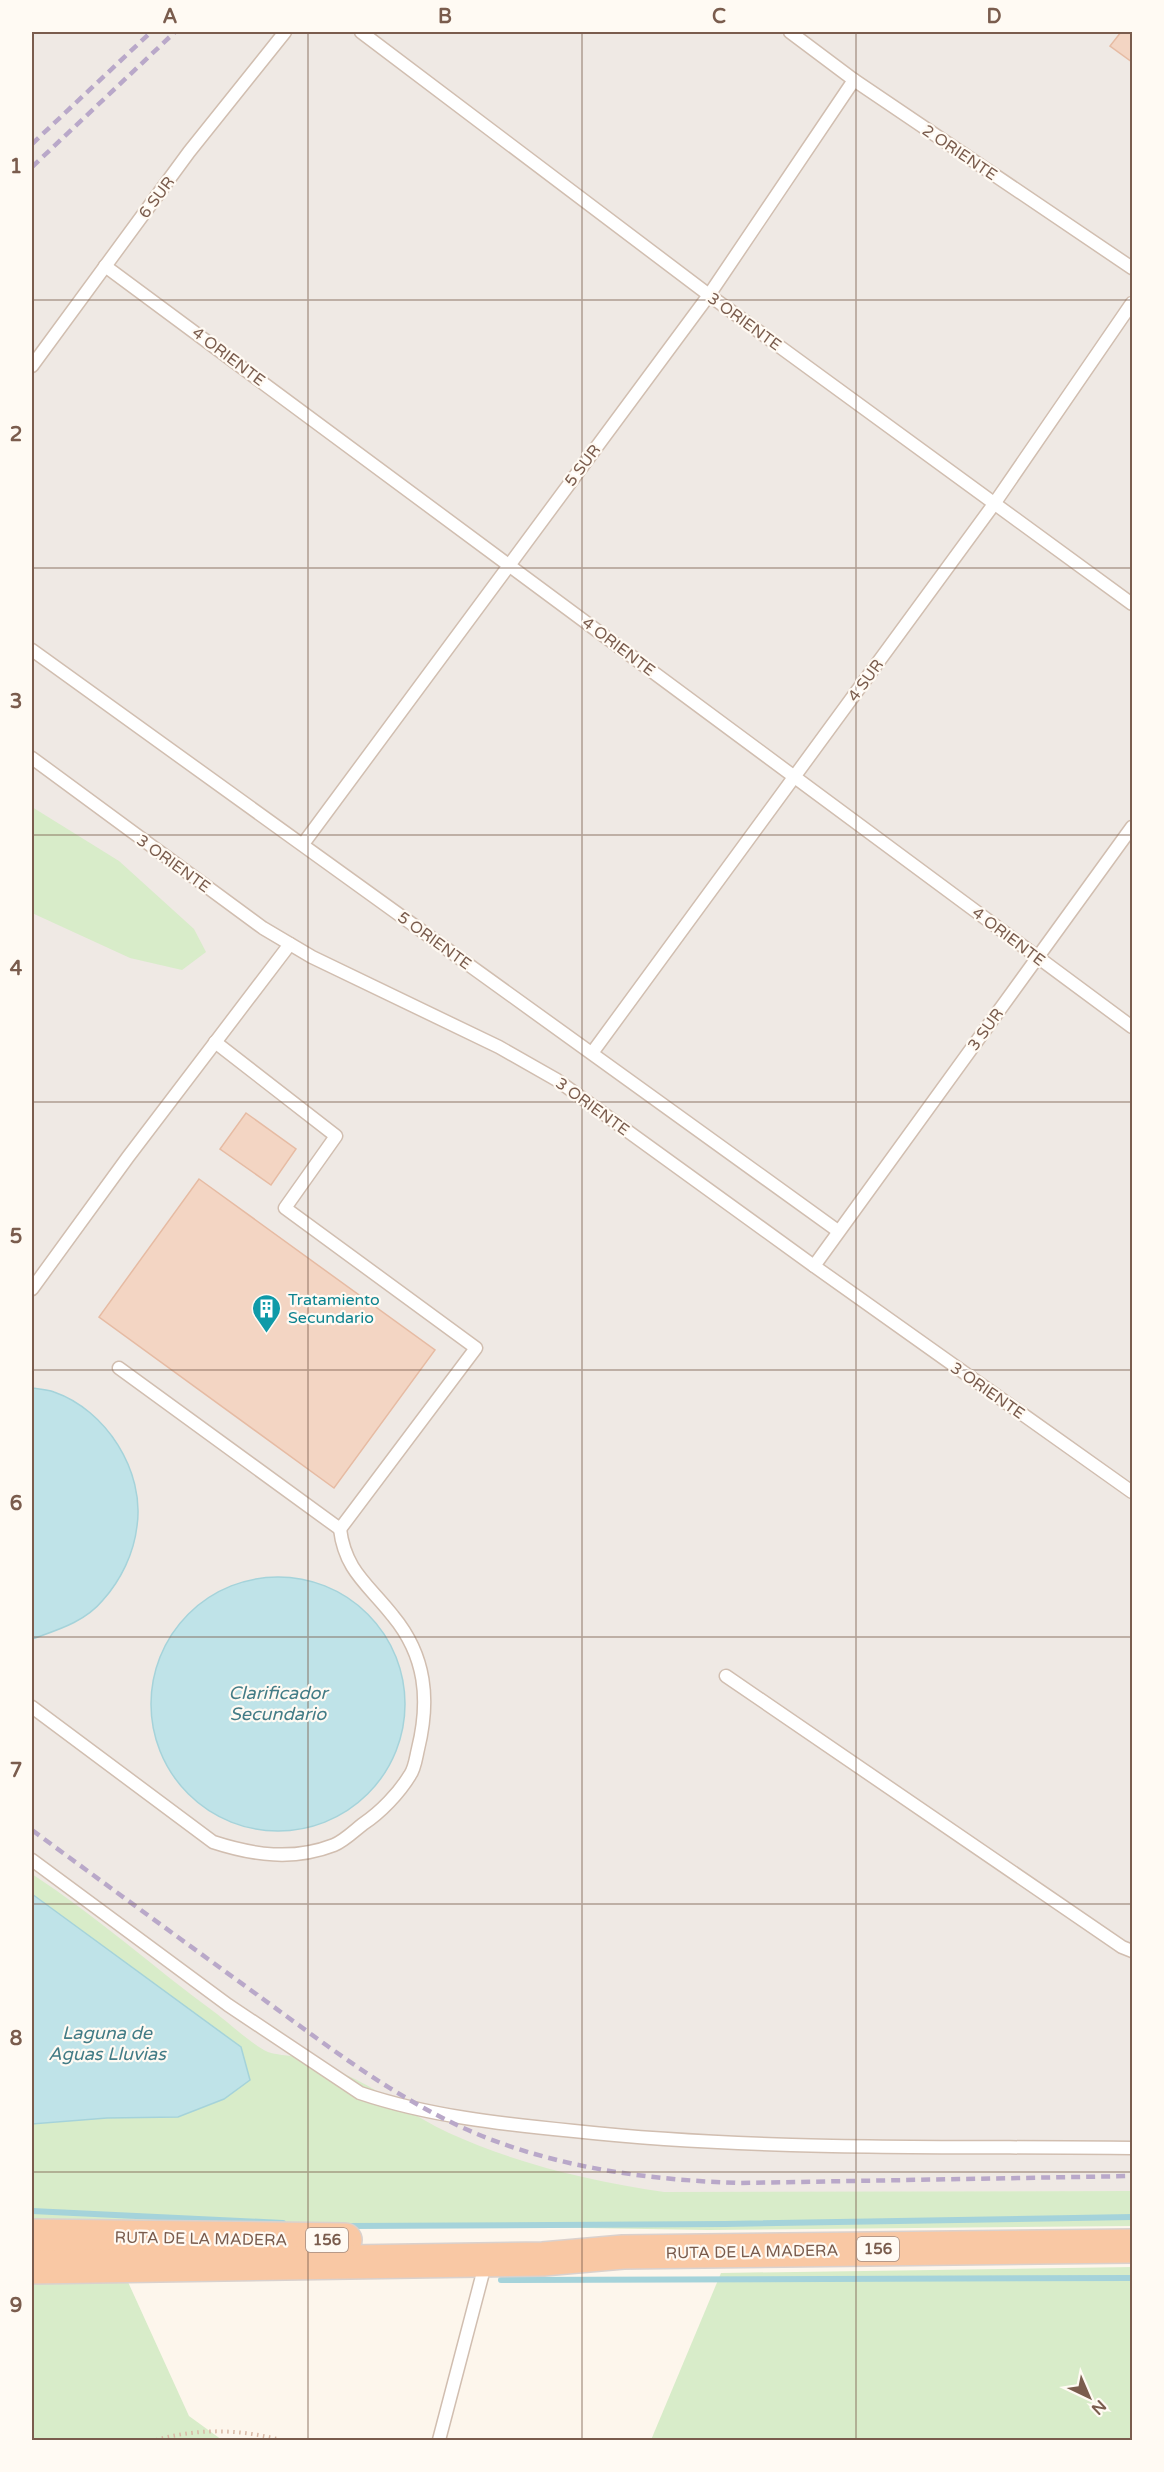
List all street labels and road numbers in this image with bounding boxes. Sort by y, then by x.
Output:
street label: 2 ORIENTE [918,120,1001,185]
street label: 6 SUR [134,173,179,223]
street label: 3 ORIENTE [704,288,785,355]
street label: 4 ORIENTE [188,323,269,391]
street label: 5 SUR [560,441,605,491]
street label: 4 ORIENTE [578,613,659,681]
street label: 4 SUR [844,655,888,706]
street label: 3 ORIENTE [133,830,214,897]
street label: 4 ORIENTE [968,903,1049,971]
street label: 5 ORIENTE [394,907,475,974]
street label: 3 SUR [964,1004,1008,1055]
street label: 3 ORIENTE [552,1073,633,1140]
street label: 3 ORIENTE [946,1358,1028,1424]
street label: RUTA DE LA MADERA [114,2227,288,2251]
road number: 156 [306,2228,348,2252]
road number: 156 [857,2237,899,2261]
street label: RUTA DE LA MADERA [666,2240,839,2264]

